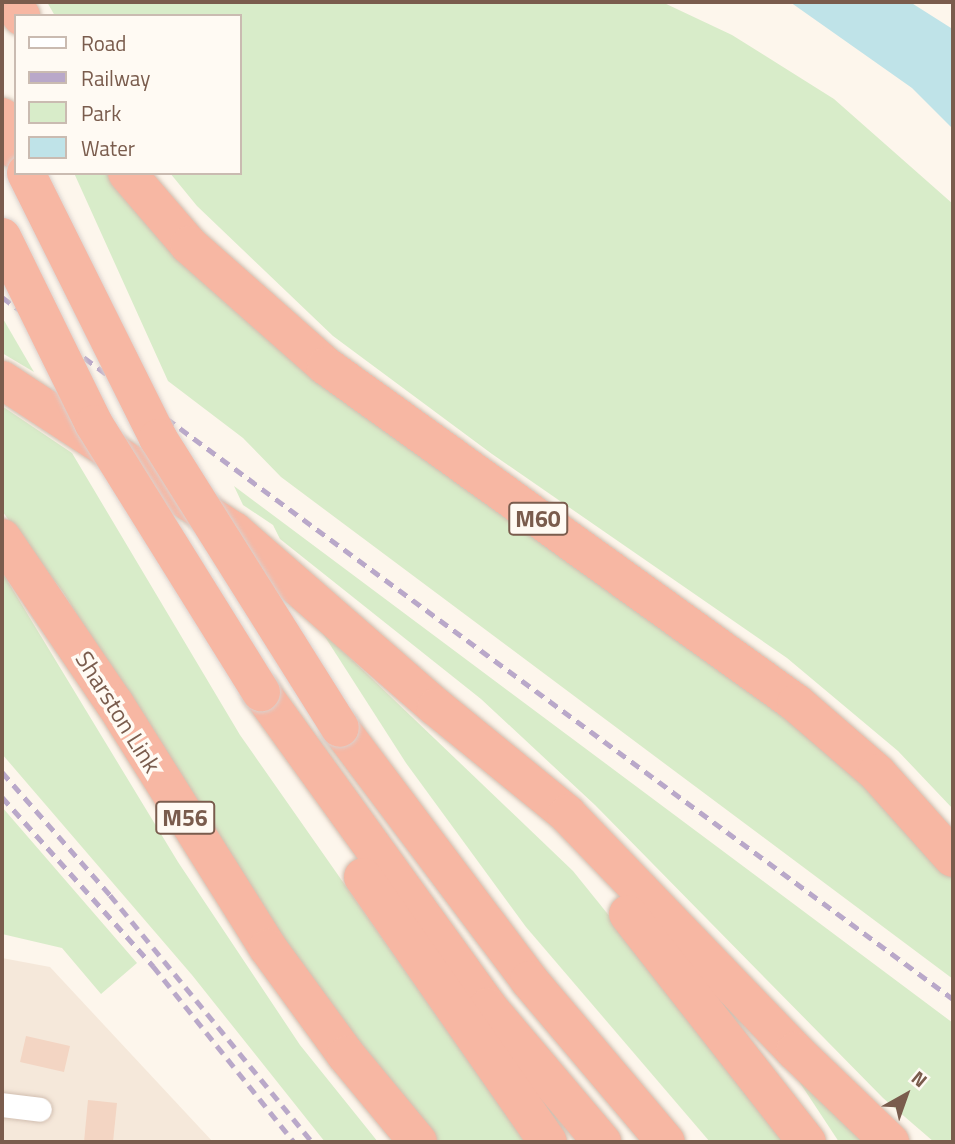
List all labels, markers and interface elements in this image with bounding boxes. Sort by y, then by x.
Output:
legend [14,14,242,175]
text: Road [81,27,126,59]
text: Railway [81,62,150,94]
text: Park [81,97,121,129]
text: Water [81,132,135,164]
road number: M60 [508,499,568,538]
street label: Sharston Link [69,646,167,778]
road number: M56 [155,798,215,838]
north arrow [871,1060,941,1130]
text: N [905,1063,934,1094]

